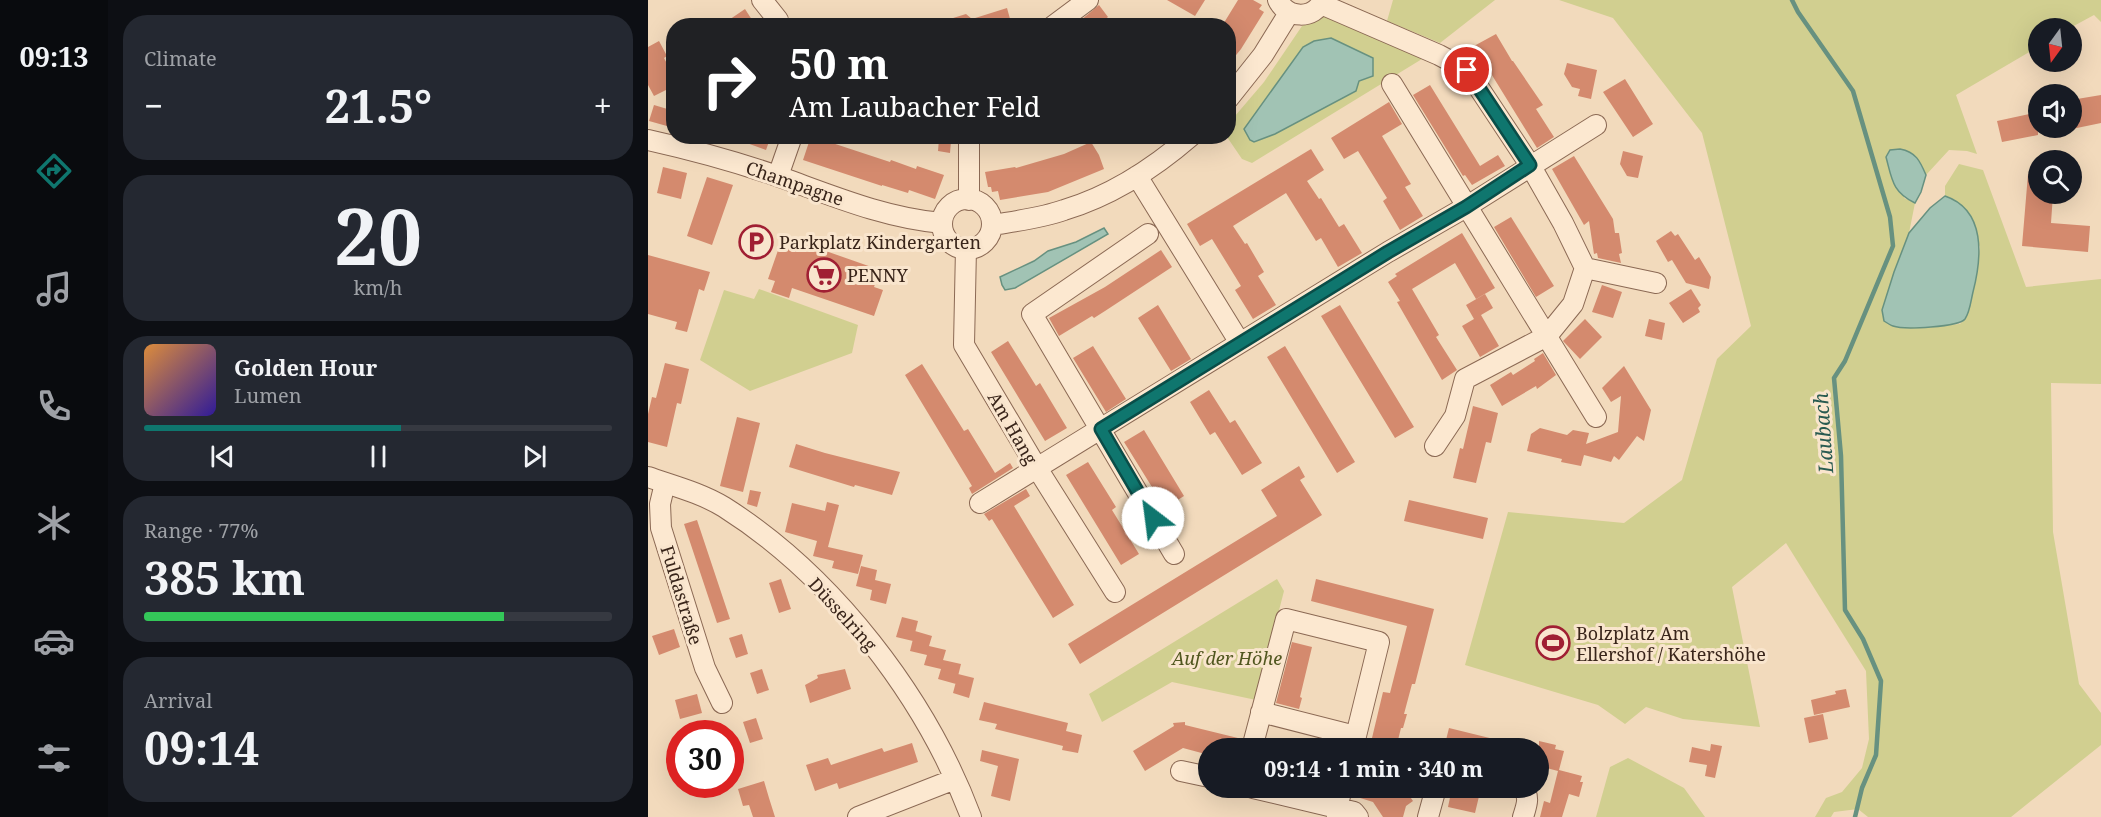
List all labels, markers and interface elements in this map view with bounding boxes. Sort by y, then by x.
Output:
north arrow [2028,18,2082,72]
map controls [2028,18,2082,204]
text: 50 m [789,34,889,91]
text: 09:13 [19,38,89,75]
icon: right [690,42,768,120]
pin [1441,44,1492,95]
text: Climate [144,45,217,72]
icon: arrive [1450,53,1483,86]
text: 21.5° [325,75,432,136]
text: − [144,83,163,128]
text: + [594,83,612,128]
button: sound [2028,84,2082,138]
text: Am Laubacher Feld [789,88,1040,125]
icon: directions [33,150,75,192]
button: search [2028,150,2082,204]
street label: Champagne [743,155,847,211]
text: 20 [334,182,422,288]
parking icon: Parkplatz Kindergarten [738,224,774,260]
place label: Parkplatz Kindergarten [779,230,981,254]
supermarket icon: PENNY [806,257,842,293]
place label: PENNY [847,263,909,287]
icon: music [33,268,75,310]
text: km/h [353,274,403,301]
text: Golden Hour [234,352,377,382]
text: Lumen [234,382,302,409]
icon: phone [33,385,75,427]
street label: Am Hang [983,387,1044,469]
water label: Laubach [1807,392,1839,475]
icon: previous [206,440,239,473]
icon: pause [362,440,395,473]
icon: next [518,440,551,473]
position arrow [1121,486,1185,550]
icon: climate [33,502,75,544]
text: Range · 77% [144,517,258,544]
street label: Fuldastraße [655,542,709,648]
text: 385 km [144,547,305,608]
street label: Düsselring [803,572,883,656]
icon: car [33,620,75,662]
place label: Bolzplatz Am Ellershof / Katershöhe [1576,621,1766,666]
sports icon: Bolzplatz Am Ellershof / Katershöhe [1535,625,1571,661]
park label: Auf der Höhe [1170,646,1282,670]
text: Arrival [144,687,212,714]
text: 09:14 [144,717,259,778]
speed limit sign: 30 [666,720,744,798]
icon: filters [33,737,75,779]
text: 09:14 · 1 min · 340 m [1264,753,1483,783]

